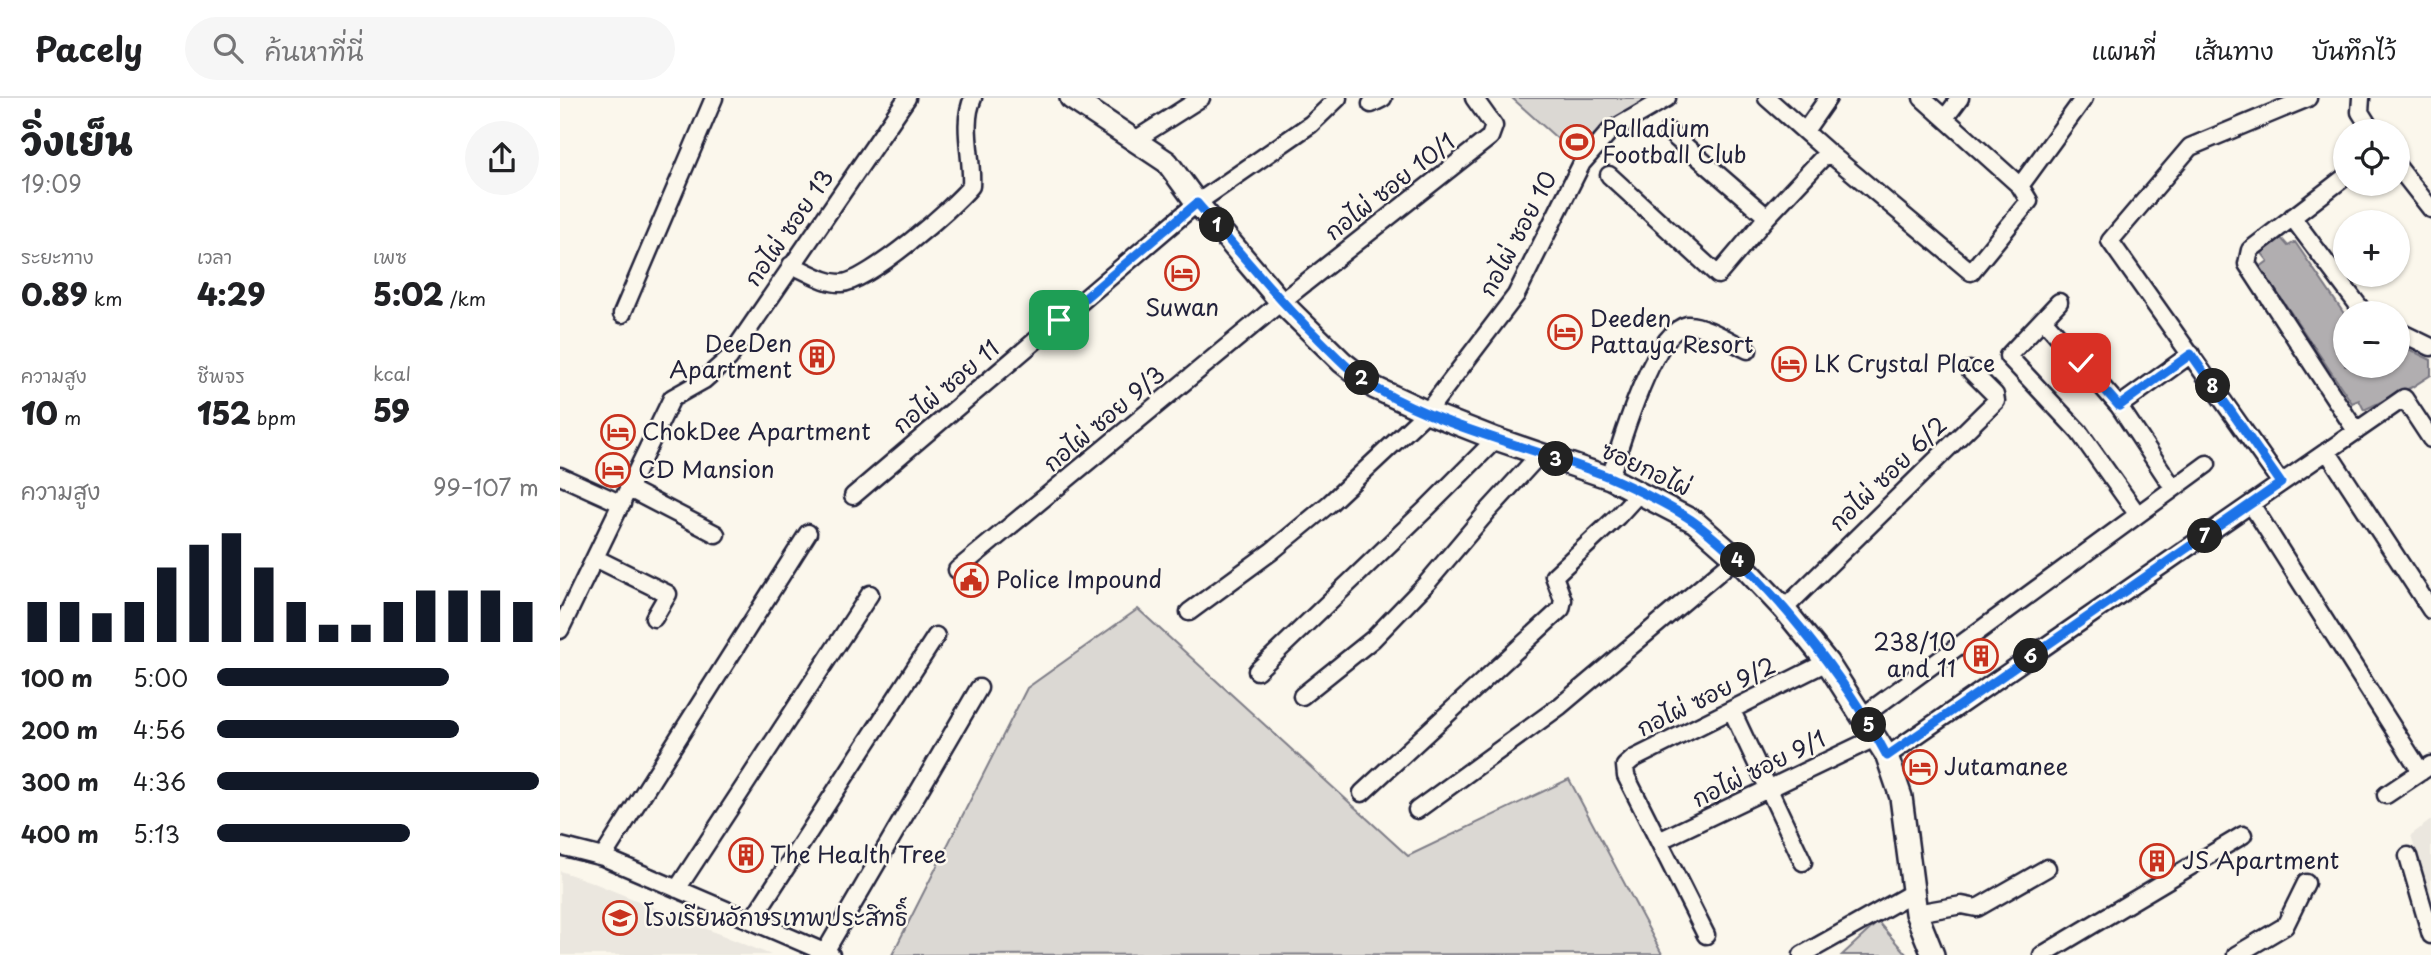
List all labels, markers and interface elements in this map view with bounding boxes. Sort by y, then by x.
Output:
search box [185,17,675,80]
text: Pacely [35,23,143,73]
icon: search [209,29,247,67]
text: ค้นหาที่นี่ [265,31,363,70]
text: แผนที่ [2091,32,2156,68]
text: เส้นทาง [2194,32,2274,68]
text: บันทึกไว้ [2312,32,2396,68]
place label: Palladium Football Club [1602,110,1747,171]
text: วิ่งเย็น [21,111,133,168]
map controls [2333,119,2410,378]
button: locate [2333,119,2410,196]
button: share [465,121,539,195]
sports icon: Palladium Football Club [1558,123,1596,161]
street label: กอไผ่ ซอย 10/1 [1316,124,1462,248]
street label: กอไผ่ ซอย 13 [734,161,841,293]
street label: กอไผ่ ซอย 10 [1469,164,1565,302]
text: 19:09 [21,166,82,201]
pin: 1 [1200,208,1234,242]
text: 1 [1212,210,1221,238]
button: + [2333,210,2410,287]
text: ระยะทาง [21,242,94,270]
text: เวลา [197,242,232,270]
text: เพซ [373,242,407,270]
hotel icon: Suwan [1163,254,1201,292]
text: 0.89 [21,271,88,316]
text: 4:29 [197,271,265,316]
text: 5:02 [373,271,444,316]
text: km [88,284,122,312]
text: /km [444,284,486,312]
place label: Suwan [1145,289,1219,324]
pin [1029,290,1089,350]
place label: Deeden Pattaya Resort [1590,300,1753,361]
icon: arrive [1040,301,1078,339]
button: − [2333,301,2410,378]
hotel icon: Deeden Pattaya Resort [1546,313,1584,351]
place label: DeeDen Apartment [669,325,792,386]
street label: กอไผ่ ซอย 11 [884,331,1006,441]
pin [2051,333,2111,393]
building icon: DeeDen Apartment [798,338,836,376]
icon: check [2062,344,2100,382]
hotel icon: LK Crystal Place [1770,345,1808,383]
place label: LK Crystal Place [1814,345,1995,380]
street label: กอไผ่ ซอย 9/3 [1034,356,1172,479]
text: kcal [373,359,411,387]
pin: 2 [1344,360,1380,396]
text: ความสูง [21,361,87,389]
text: ชีพจร [197,361,245,389]
text: 2 [1355,363,1368,391]
pin: 8 [2196,368,2230,404]
text: 8 [2207,371,2218,399]
text: 59 [373,387,410,432]
text: 10 [21,390,58,435]
text: 152 [197,390,251,435]
text: m [58,403,81,431]
text: bpm [251,403,296,431]
street label: กอไผ่ ซอย 6/2 [1820,407,1954,538]
hotel icon: ChokDee Apartment [599,413,637,451]
place label: ChokDee Apartment [642,413,871,448]
street label: ซอยกอไผ่ [1596,432,1698,504]
pin: 3 [1538,442,1574,476]
text: 3 [1549,444,1562,472]
hotel icon: CD Mansion [594,451,632,489]
place label: CD Mansion [638,451,775,486]
text: 99–107 m [433,469,539,504]
text: ความสูง [21,473,100,508]
pin: 7 [2188,518,2222,554]
text: 7 [2199,521,2210,549]
pin: 4 [1720,542,1756,578]
text: 4 [1731,545,1744,573]
public building icon: Police Impound [952,561,990,599]
place label: Police Impound [996,561,1162,596]
place label: 238/10 and 11 [1873,624,1956,685]
building icon: 238/10 and 11 [1962,637,2000,675]
pin: 6 [2014,638,2048,674]
text: 6 [2024,641,2037,669]
street label: กอไผ่ ซอย 9/2 [1630,647,1781,744]
text: 100 m [21,660,93,695]
text: 5:00 [133,660,188,695]
pin: 5 [1852,708,1886,742]
text: 5 [1862,710,1875,738]
text: 200 m [21,712,98,747]
text: 4:56 [133,712,186,747]
street label: กอไผ่ ซอย 9/1 [1685,720,1831,815]
hotel icon: Jutamanee [1901,748,1939,786]
place label: Jutamanee [1944,748,2068,783]
text: 300 m [21,764,99,799]
text: 4:36 [133,764,186,799]
text: 400 m [21,816,99,851]
text: 5:13 [133,816,180,851]
building icon: The Health Tree [727,836,765,874]
place label: The Health Tree [770,836,947,871]
building icon: JS Apartment [2138,842,2176,880]
place label: JS Apartment [2182,842,2339,877]
place label: โรงเรียนอักษรเทพประสิทธิ์ [644,896,908,934]
school or university icon: โรงเรียนอักษรเทพประสิทธิ์ [601,899,639,937]

